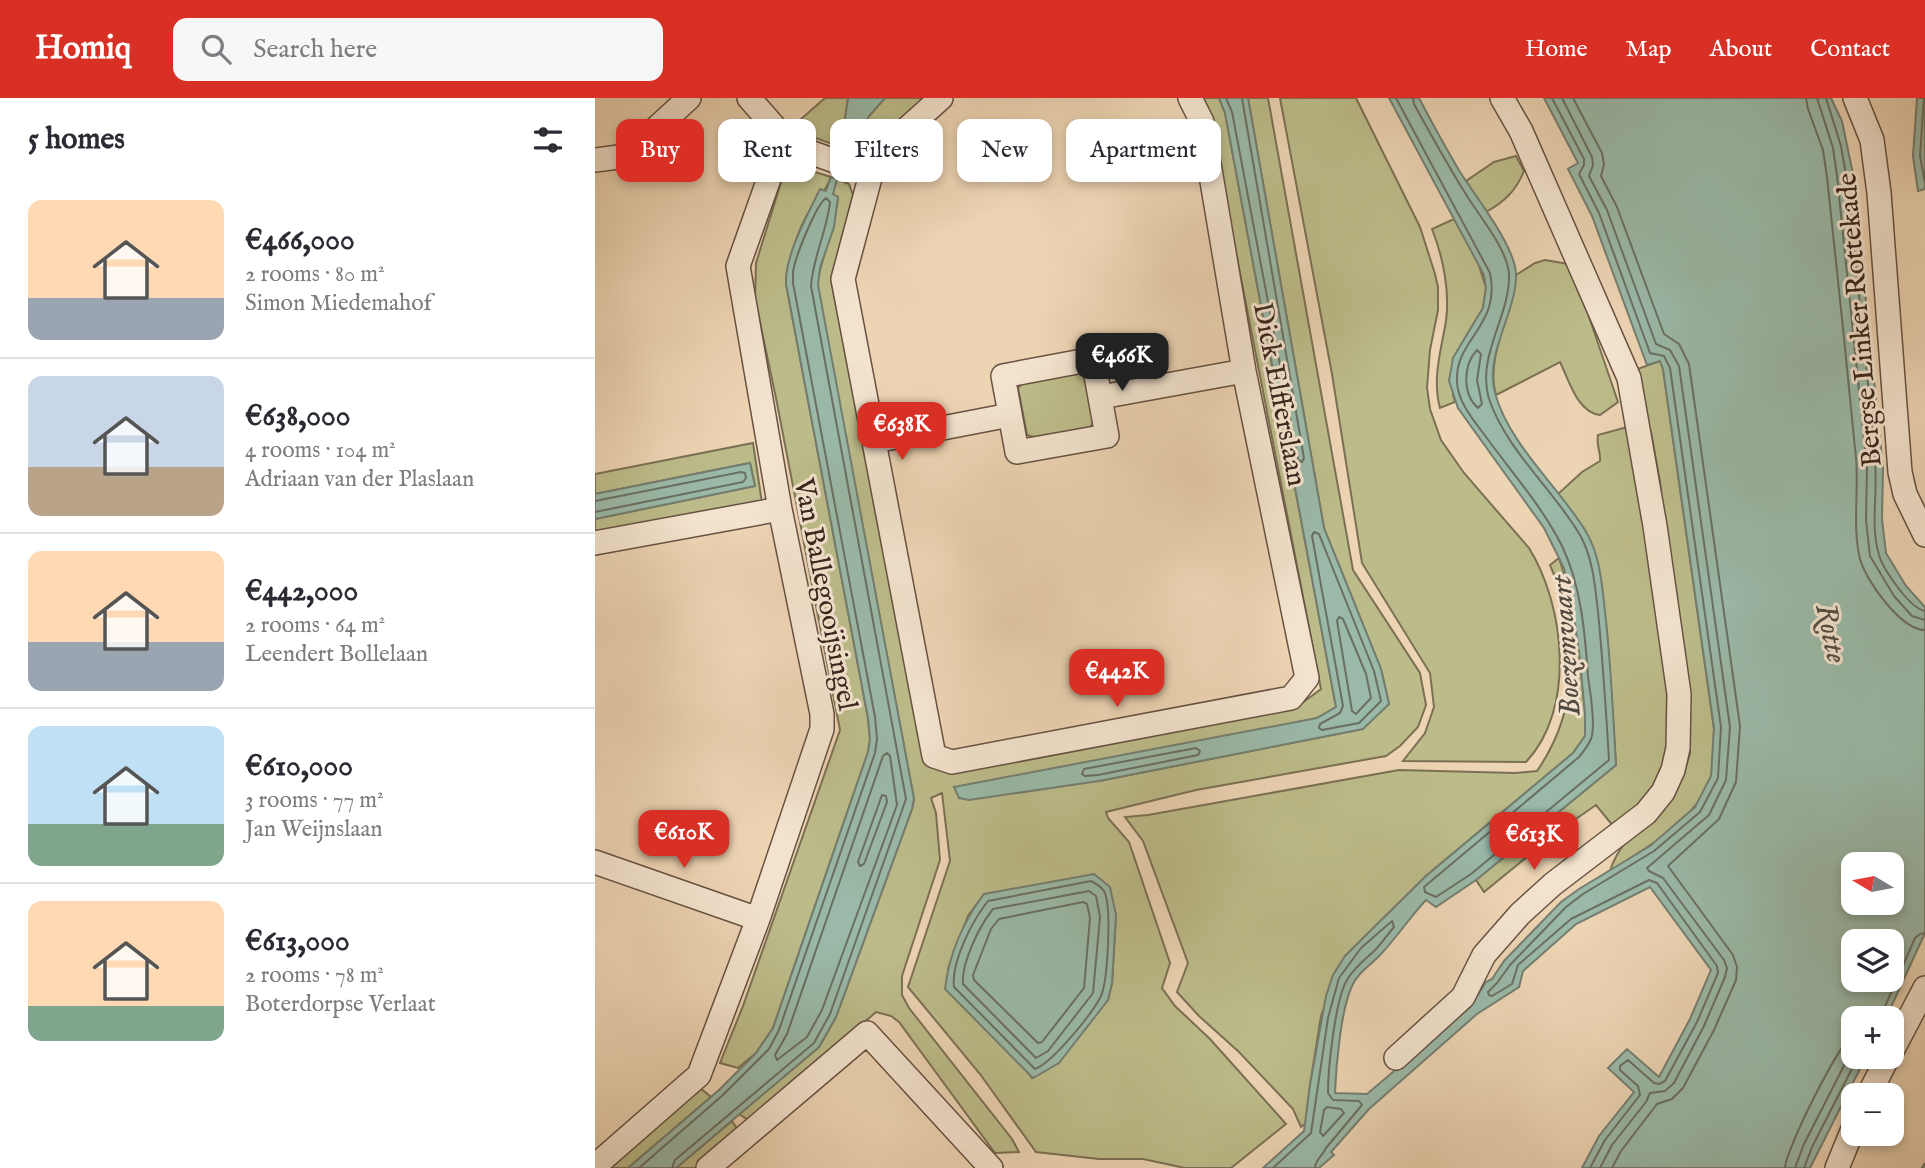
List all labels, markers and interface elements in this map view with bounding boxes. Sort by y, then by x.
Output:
search box [173,18,663,81]
text: Homiq [35,28,131,70]
icon: search [197,30,235,68]
text: Search here [253,33,377,66]
text: Home [1525,34,1588,65]
text: Map [1626,34,1672,65]
text: About [1710,34,1772,65]
text: Contact [1810,34,1890,65]
chip: Buy [616,119,704,182]
chip: Rent [718,119,816,182]
chip: Filters [830,119,943,182]
chip: New [957,119,1052,182]
chip: Apartment [1066,119,1221,182]
text: 5 homes [28,121,125,159]
icon: filters [529,121,567,159]
street label: Bergse Linker Rottekade [1830,171,1891,468]
text: €466,000 [245,222,355,260]
icon: home [84,228,168,312]
text: 2 rooms · 80 m² [245,260,385,289]
text: Simon Miedemahof [245,289,432,318]
street label: Dick Elfferslaan [1244,300,1314,489]
pin: €466K [1073,334,1171,393]
text: €466K [1092,341,1152,370]
text: €638,000 [245,398,350,436]
pin: €638K [853,402,951,462]
icon: home [84,404,168,488]
text: €638K [873,410,931,439]
text: 4 rooms · 104 m² [245,436,396,465]
text: Adriaan van der Plaslaan [245,465,474,494]
street label: Van Ballegooijsingel [785,475,864,714]
water label: Boezemvaart [1543,572,1591,718]
text: €442,000 [245,573,358,611]
icon: home [84,579,168,663]
water label: Rotte [1805,600,1855,667]
text: 2 rooms · 64 m² [245,611,385,640]
text: Leendert Bollelaan [245,640,428,669]
pin: €442K [1068,650,1166,709]
text: €442K [1085,657,1149,686]
text: €610,000 [245,748,353,786]
icon: home [84,754,168,838]
text: 3 rooms · 77 m² [245,786,384,815]
pin: €610K [635,810,733,870]
pin: €613K [1485,812,1583,872]
text: Jan Weijnslaan [245,815,383,844]
text: €610K [654,818,714,847]
text: €613K [1506,820,1562,849]
north arrow [1841,852,1904,915]
map controls [1841,852,1904,1146]
text: €613,000 [245,923,350,961]
icon: home [84,929,168,1013]
button: layers [1841,929,1904,992]
text: 2 rooms · 78 m² [245,961,384,990]
text: Boterdorpse Verlaat [245,990,436,1019]
button: + [1841,1006,1904,1069]
button: − [1841,1083,1904,1146]

